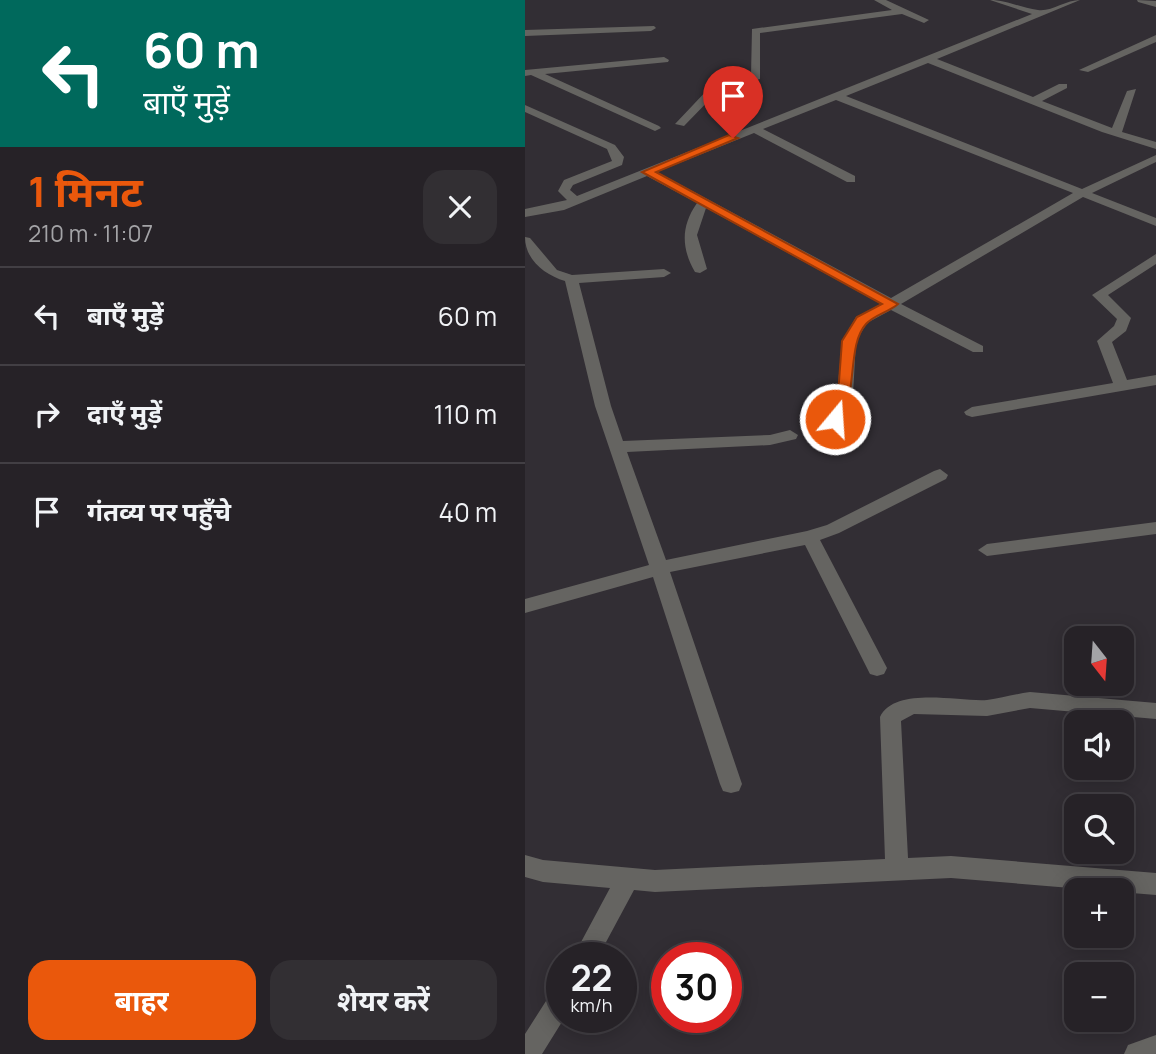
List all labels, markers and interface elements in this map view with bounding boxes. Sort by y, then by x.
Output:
text: 60 m [143,16,260,83]
icon: left [28,28,119,119]
pin [703,66,763,138]
icon: arrive [714,77,752,115]
text: बाएँ मुड़ें [143,80,230,124]
text: 1 मिनट [28,162,143,220]
button: close [423,170,497,244]
text: 210 m · 11:07 [28,217,153,249]
icon: left [28,297,66,335]
text: बाएँ मुड़ें [87,297,164,333]
text: 60 m [438,298,497,334]
position arrow [798,382,872,456]
icon: right [28,395,66,433]
text: दाएँ मुड़ें [87,395,162,431]
text: 110 m [434,396,497,432]
icon: arrive [28,493,66,531]
text: गंतव्य पर पहुँचे [87,493,231,529]
text: 40 m [439,494,497,530]
north arrow [1064,626,1134,696]
map controls [1064,626,1134,1032]
button: sound [1064,710,1134,780]
button: search [1064,794,1134,864]
button: + [1064,878,1134,948]
speed limit sign: 30 [651,942,742,1033]
text: 22 [571,954,612,1002]
button: बाहर [28,960,256,1040]
button: शेयर करें [270,960,497,1040]
button: − [1064,962,1134,1032]
text: km/h [571,993,612,1017]

